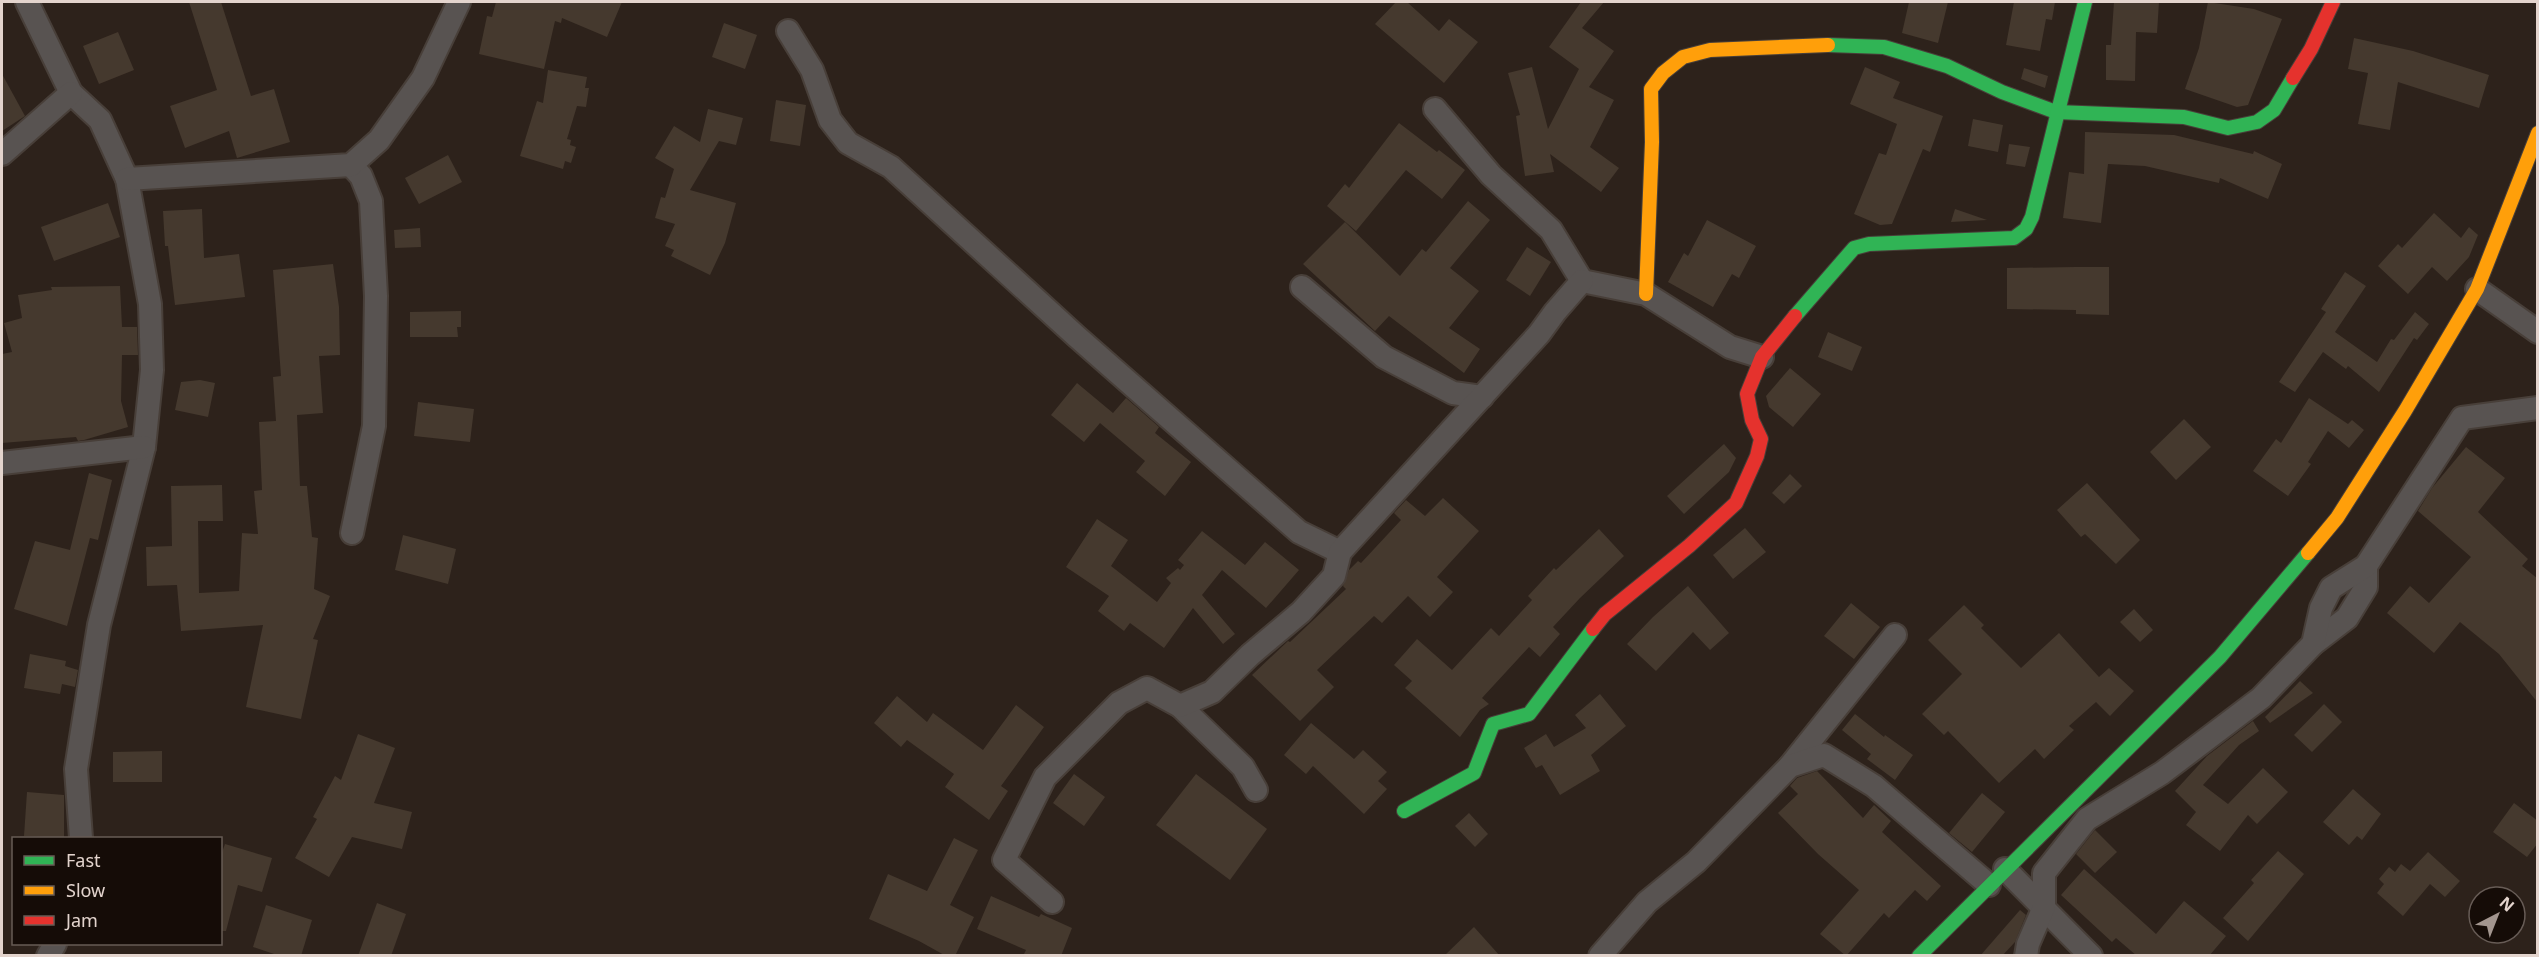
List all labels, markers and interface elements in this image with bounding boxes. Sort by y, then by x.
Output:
legend [12,837,222,945]
text: Fast [66,848,101,872]
text: Slow [66,878,105,902]
north arrow [2467,885,2527,945]
text: N [2495,891,2519,916]
text: Jam [64,908,98,932]

